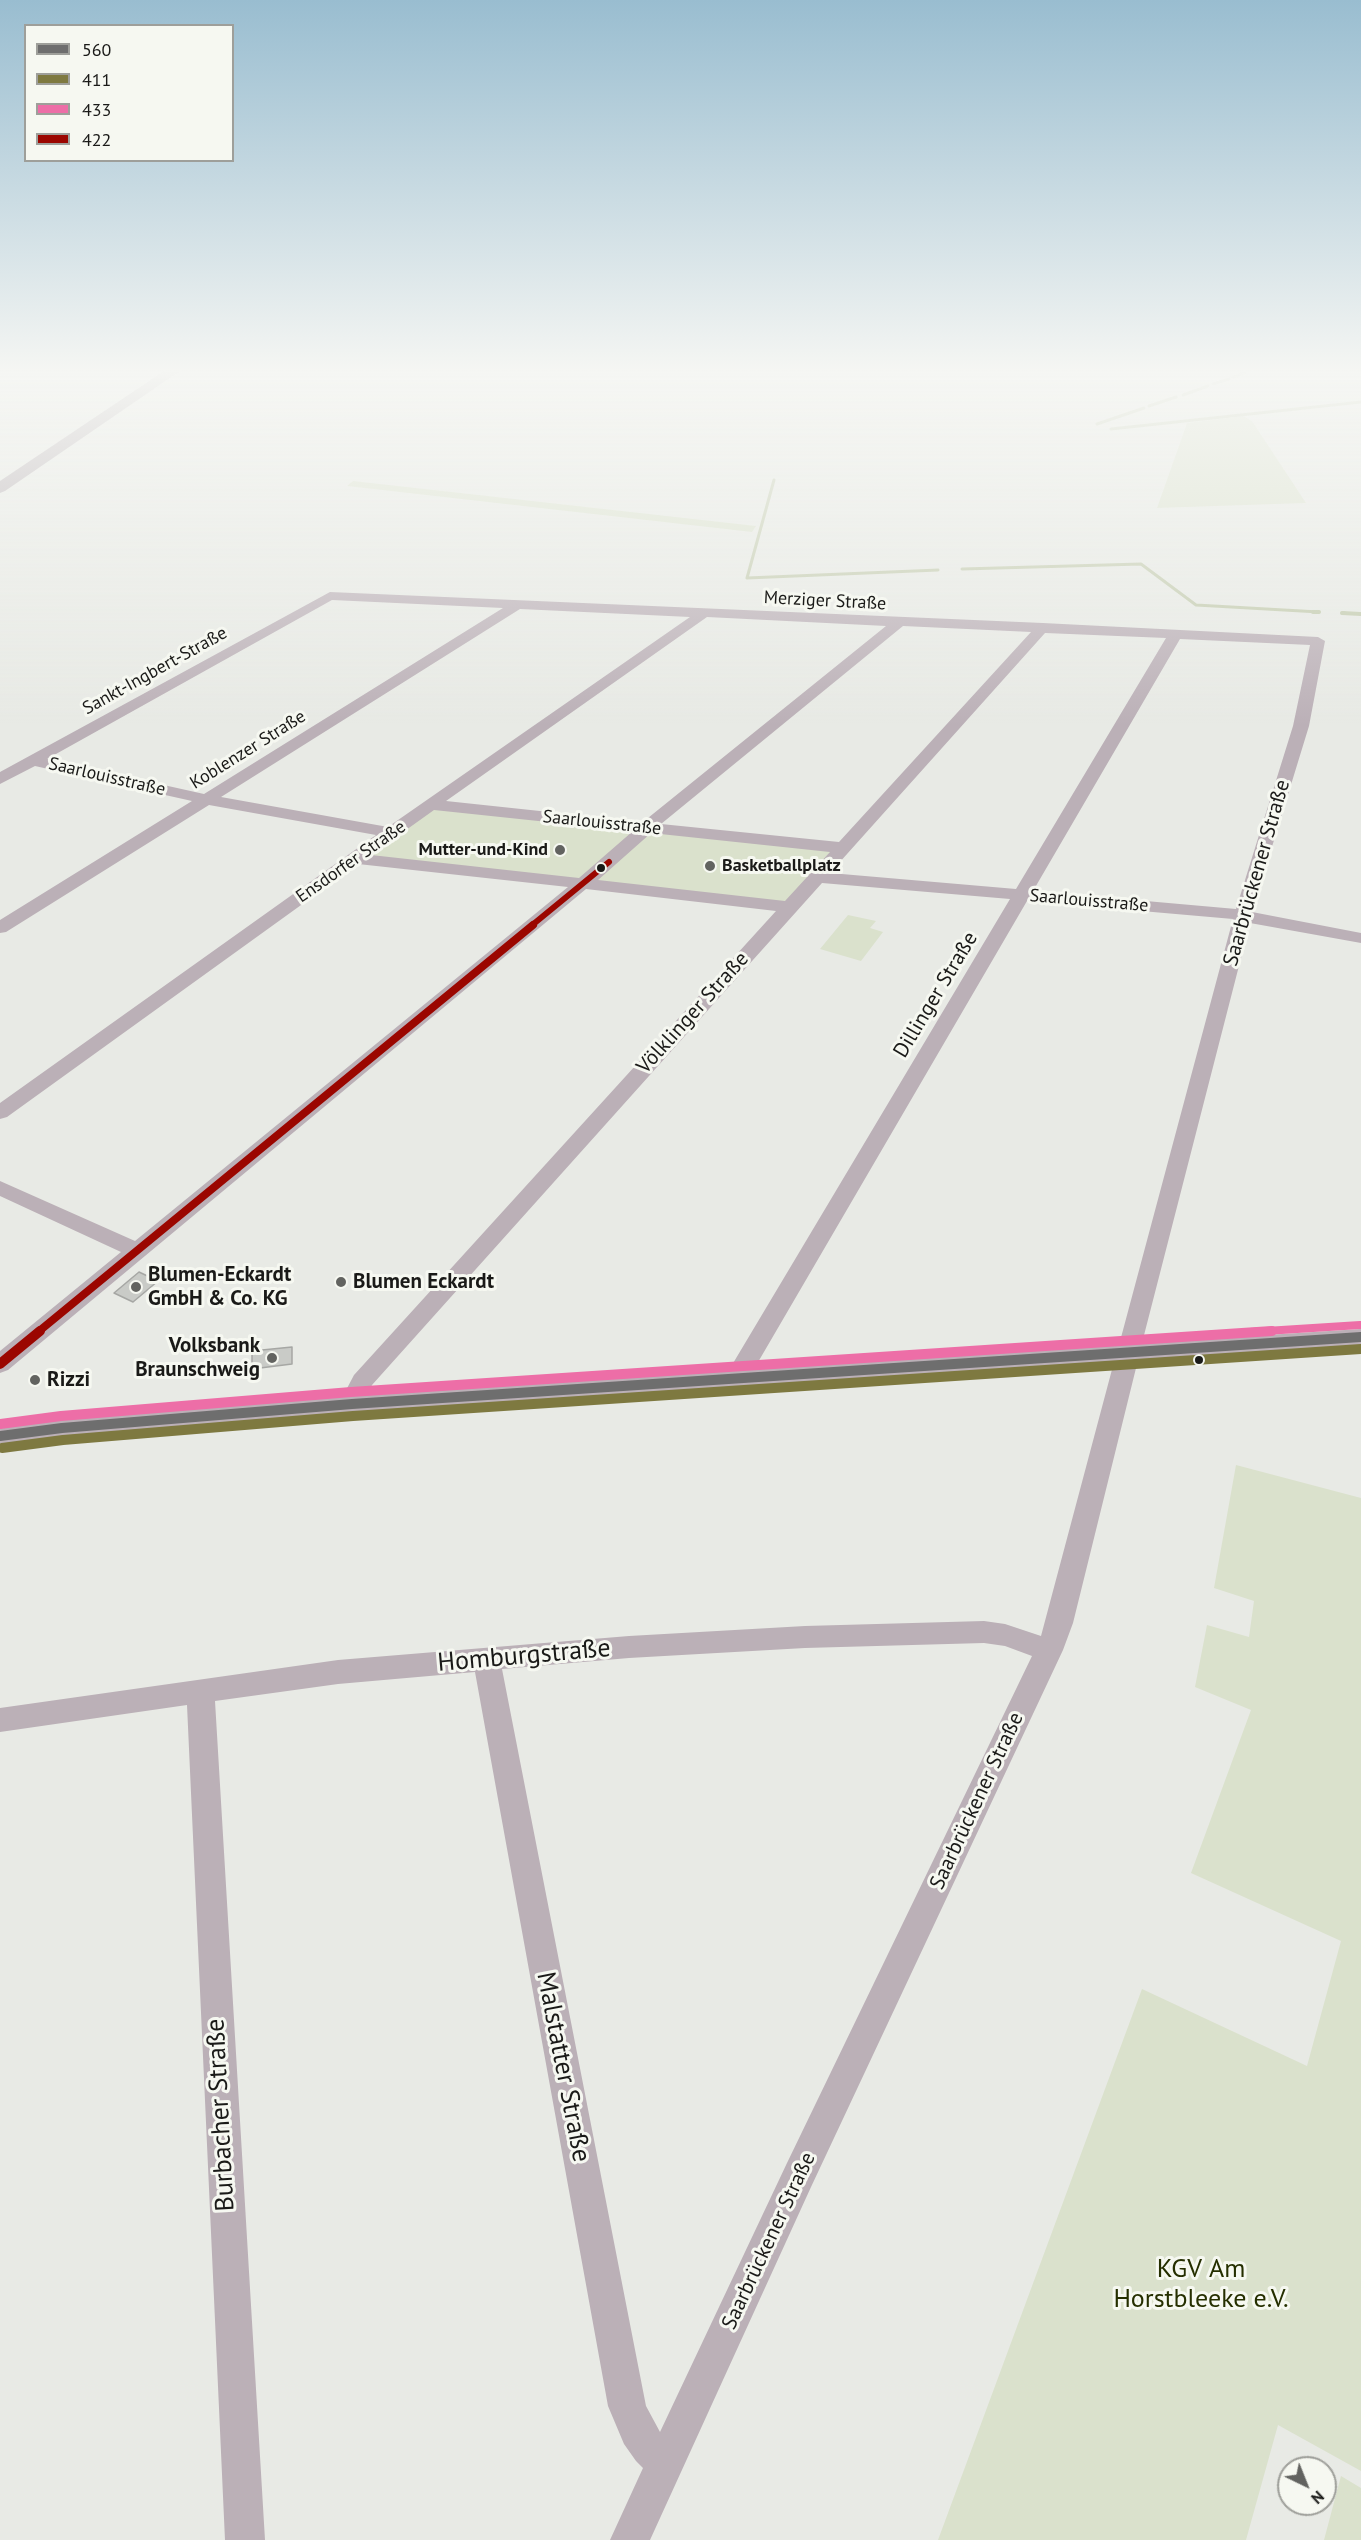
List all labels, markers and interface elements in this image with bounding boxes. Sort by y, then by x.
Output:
legend [24,24,234,162]
text: 560 [82,38,111,61]
text: 411 [82,68,111,91]
text: 433 [82,98,111,121]
text: 422 [82,128,111,151]
street label: Merziger Straße [763,587,887,615]
street label: Sankt-Ingbert-Straße [79,622,231,720]
street label: Koblenzer Straße [186,706,310,794]
street label: Saarlouisstraße [47,753,167,801]
street label: Saarbrückener Straße [1218,777,1296,969]
street label: Saarlouisstraße [542,806,662,840]
street label: Ensdorfer Straße [292,816,410,908]
place label: Mutter-und-Kind [418,839,548,861]
marker: Mutter-und-Kind [553,843,567,857]
place label: Basketballplatz [722,855,841,877]
marker: Basketballplatz [703,859,717,873]
unlabelled marker [595,862,607,874]
street label: Saarlouisstraße [1029,885,1149,917]
street label: Dillinger Straße [889,927,983,1063]
street label: Völklinger Straße [632,947,754,1079]
place label: Blumen-Eckardt GmbH & Co. KG [148,1262,291,1312]
place label: Blumen Eckardt [353,1269,494,1295]
marker: Blumen Eckardt [334,1275,348,1289]
marker: Blumen-Eckardt GmbH & Co. KG [129,1280,143,1294]
place label: Volksbank Braunschweig [135,1333,260,1383]
marker: Volksbank Braunschweig [265,1351,279,1365]
unlabelled marker [1193,1354,1205,1366]
place label: Rizzi [47,1367,90,1393]
marker: Rizzi [28,1373,42,1387]
street label: Homburgstraße [436,1633,612,1679]
street label: Saarbrückener Straße [925,1708,1029,1894]
street label: Malstatter Straße [529,1969,597,2165]
street label: Burbacher Straße [200,2018,242,2212]
street label: Saarbrückener Straße [717,2148,821,2334]
park label: KGV Am Horstbleeke e.V. [1113,2254,1289,2316]
north arrow [1277,2456,1337,2516]
text: N [1307,2487,1329,2509]

